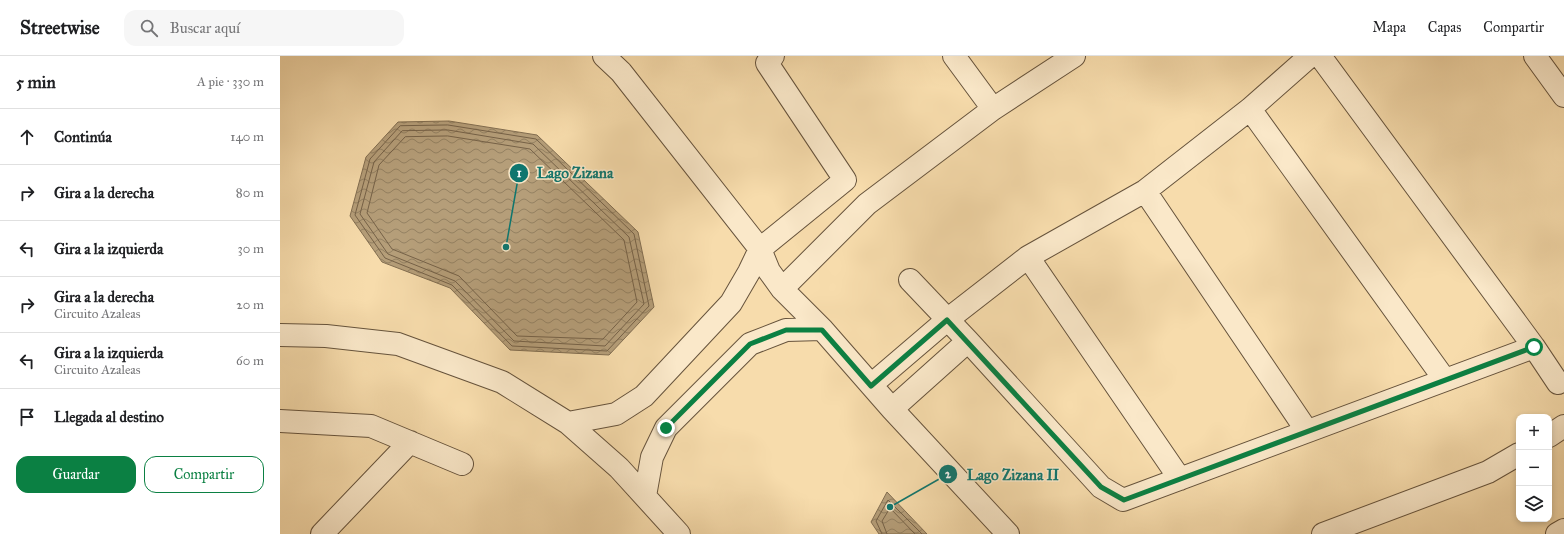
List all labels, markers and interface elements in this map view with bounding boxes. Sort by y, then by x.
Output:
search box [124,10,404,46]
text: Streetwise [20,16,100,39]
icon: search [138,17,160,39]
text: Buscar aquí [170,19,240,37]
text: Mapa [1373,19,1406,36]
text: Capas [1428,19,1461,36]
text: Compartir [1483,19,1544,36]
text: 5 min [16,72,56,93]
text: A pie · 330 m [197,74,264,90]
icon: ahead [16,126,38,148]
text: Continúa [54,128,112,146]
text: 140 m [230,129,264,145]
callout: Lago Zizana [509,160,622,187]
text: Lago Zizana [537,164,614,183]
text: 1 [517,166,522,180]
icon: right [16,182,38,204]
text: Gira a la derecha [54,184,154,202]
text: 80 m [236,185,264,201]
icon: left [16,238,38,260]
text: Gira a la izquierda [54,240,163,258]
text: 30 m [238,241,264,257]
text: Gira a la derecha [54,288,154,306]
icon: right [16,294,38,316]
text: 20 m [236,297,264,313]
text: Circuito Azaleas [54,306,141,322]
route start [1525,338,1543,356]
text: Gira a la izquierda [54,344,163,362]
icon: left [16,350,38,372]
text: 60 m [236,353,264,369]
text: Circuito Azaleas [54,362,141,378]
icon: arrive [16,406,38,428]
text: Llegada al destino [54,408,164,426]
map controls [1516,414,1552,522]
button: + [1516,414,1552,450]
route end [657,419,675,437]
button: − [1516,450,1552,486]
button: Guardar [16,456,136,493]
button: Compartir [144,456,264,493]
callout: Lago Zizana II [938,461,1067,488]
text: Lago Zizana II [967,466,1060,485]
text: 2 [945,467,952,481]
button: layers [1516,486,1552,522]

